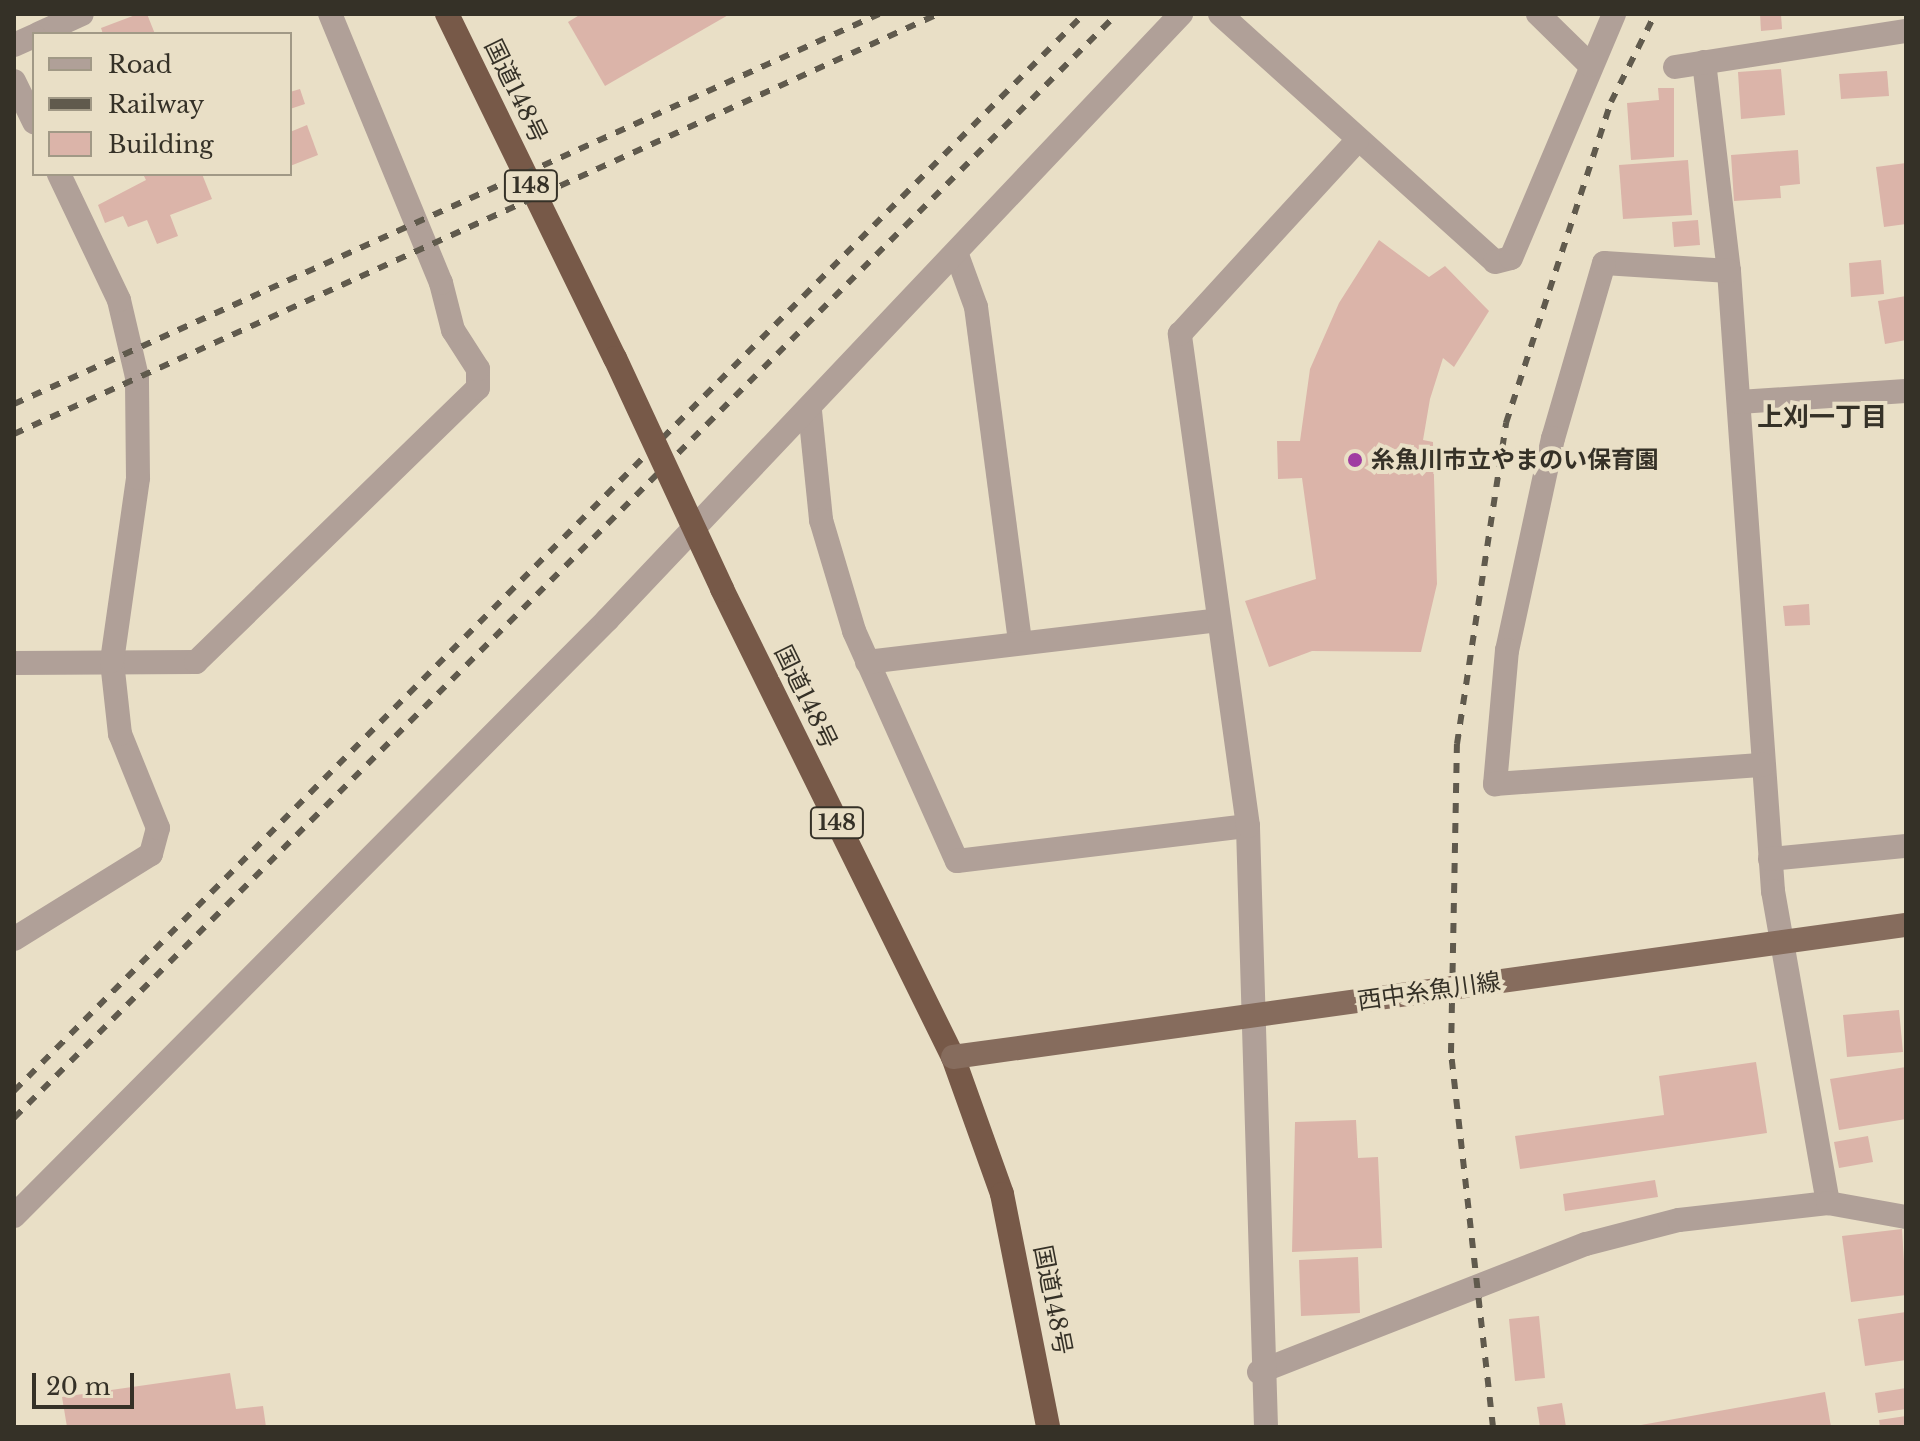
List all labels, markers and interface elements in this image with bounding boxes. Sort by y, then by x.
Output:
legend [32,32,292,176]
street label: 国道148号 [479,35,553,147]
text: Road [108,50,172,79]
text: Railway [108,90,204,119]
text: Building [108,130,214,159]
road number: 148 [503,168,559,204]
district label: 上刈一丁目 [1757,402,1887,434]
place label: 糸魚川市立やまのい保育園 [1371,446,1659,474]
marker: 糸魚川市立やまのい保育園 [1346,451,1364,469]
street label: 国道148号 [769,641,843,753]
road number: 148 [809,805,865,841]
street label: 西中糸魚川線 [1356,967,1502,1015]
street label: 国道148号 [1028,1243,1078,1357]
scale bar [36,1357,138,1407]
text: 20 m [46,1372,111,1401]

